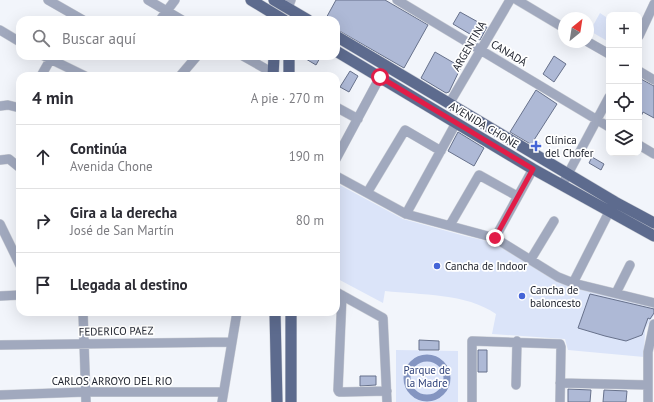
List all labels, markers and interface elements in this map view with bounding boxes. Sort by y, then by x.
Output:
north arrow [558,12,594,48]
map controls [606,12,642,156]
button: + [606,12,642,48]
search box [16,16,340,60]
street label: ARGENTINA [449,18,489,74]
icon: search [30,27,52,49]
text: Buscar aquí [62,29,136,48]
street label: CANADÁ [488,37,530,69]
button: − [606,48,642,84]
route start [371,68,389,86]
button: locate [606,84,642,120]
text: 4 min [32,87,73,109]
text: A pie · 270 m [251,90,324,107]
street label: AVENIDA CHONE [447,99,522,151]
button: layers [606,120,642,156]
place label: Clínica del Chofer [545,133,594,160]
text: Continúa [70,139,127,158]
marker: Clínica del Chofer [530,140,542,152]
icon: ahead [32,146,54,168]
text: 190 m [289,148,324,165]
text: Avenida Chone [70,158,153,175]
text: Gira a la derecha [70,203,177,222]
icon: right [32,210,54,232]
text: 80 m [296,212,324,229]
text: José de San Martín [70,222,174,239]
route end [486,229,504,247]
place label: Cancha de Indoor [445,259,527,273]
marker: Cancha de Indoor [432,261,442,271]
icon: arrive [32,274,54,296]
text: Llegada al destino [70,275,188,294]
place label: Cancha de baloncesto [530,283,581,310]
marker: Cancha de baloncesto [517,291,527,301]
street label: FEDERICO PAEZ [79,323,153,339]
park label: Parque de la Madre [404,363,451,390]
street label: CARLOS ARROYO DEL RIO [52,374,172,388]

